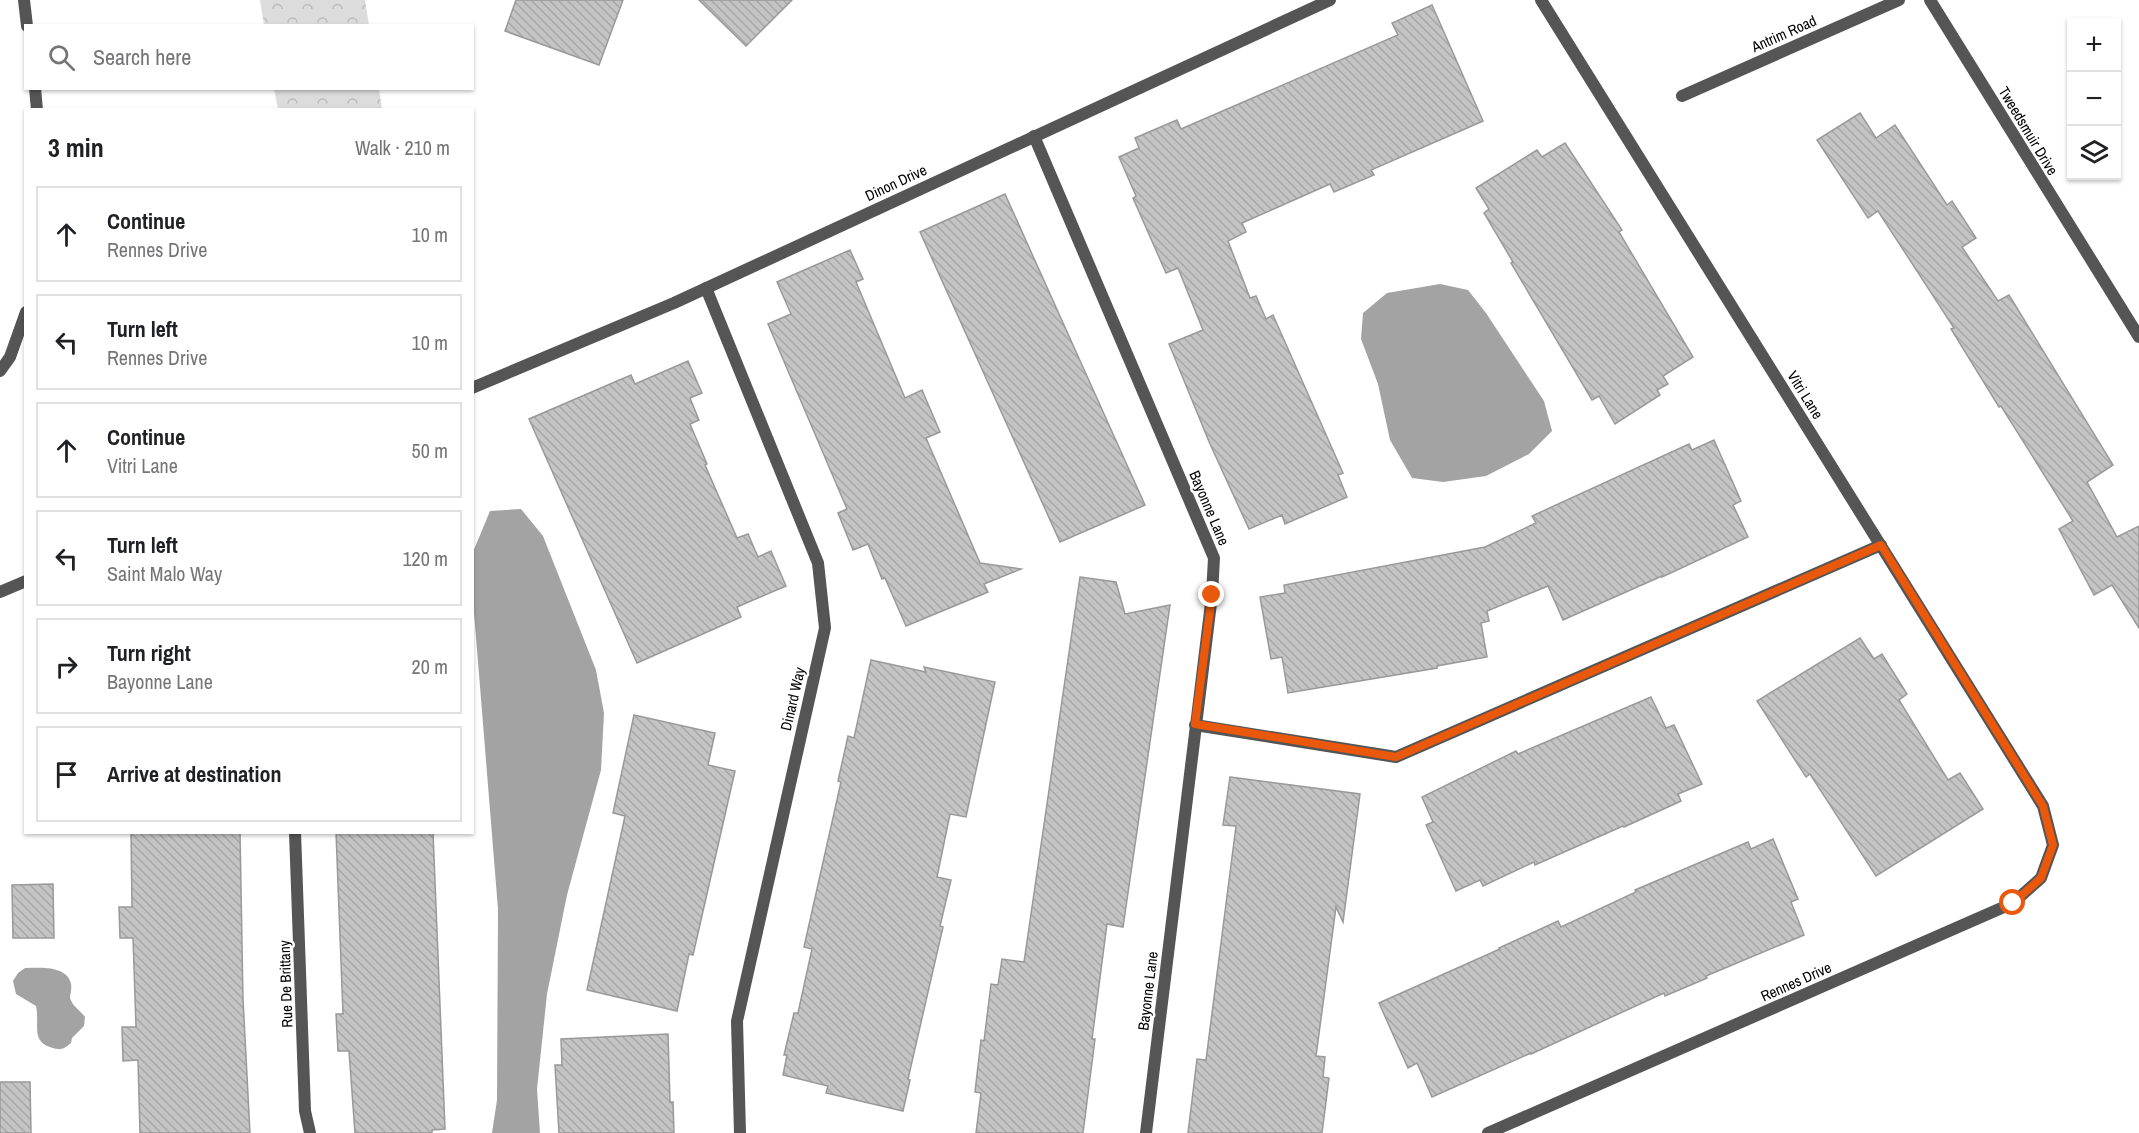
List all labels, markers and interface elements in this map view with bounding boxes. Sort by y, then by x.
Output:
street label: Antrim Road [1747,10,1820,58]
map controls [2067,18,2121,180]
button: + [2067,18,2121,72]
search box [24,24,474,90]
icon: search [45,41,78,74]
text: Search here [93,42,191,72]
button: − [2067,72,2121,126]
street label: Tweedsmuir Drive [1994,83,2063,179]
button: layers [2067,126,2121,180]
text: 3 min [48,130,104,165]
text: Walk · 210 m [355,134,450,161]
street label: Dinon Drive [862,159,930,206]
text: Continue [107,206,185,236]
icon: ahead [50,218,83,251]
text: 10 m [412,221,448,248]
text: Rennes Drive [107,236,207,263]
text: Turn left [107,314,178,344]
icon: left [50,326,83,359]
text: 10 m [412,329,448,356]
text: Rennes Drive [107,344,207,371]
street label: Vitri Lane [1782,367,1828,423]
text: Continue [107,422,185,452]
icon: ahead [50,434,83,467]
text: 50 m [412,437,448,464]
text: Vitri Lane [107,452,178,479]
street label: Bayonne Lane [1184,467,1235,549]
text: Turn left [107,530,178,560]
icon: left [50,542,83,575]
text: 120 m [402,545,448,572]
text: Saint Malo Way [107,560,222,587]
route end [1198,581,1224,607]
text: Turn right [107,638,191,668]
icon: right [50,650,83,683]
text: 20 m [412,653,448,680]
street label: Dinard Way [775,664,810,733]
text: Bayonne Lane [107,668,213,695]
icon: arrive [50,758,83,791]
text: Arrive at destination [107,759,281,789]
route start [1999,889,2025,915]
street label: Rue De Brittany [273,939,298,1028]
street label: Bayonne Lane [1132,950,1163,1032]
street label: Rennes Drive [1757,957,1835,1006]

